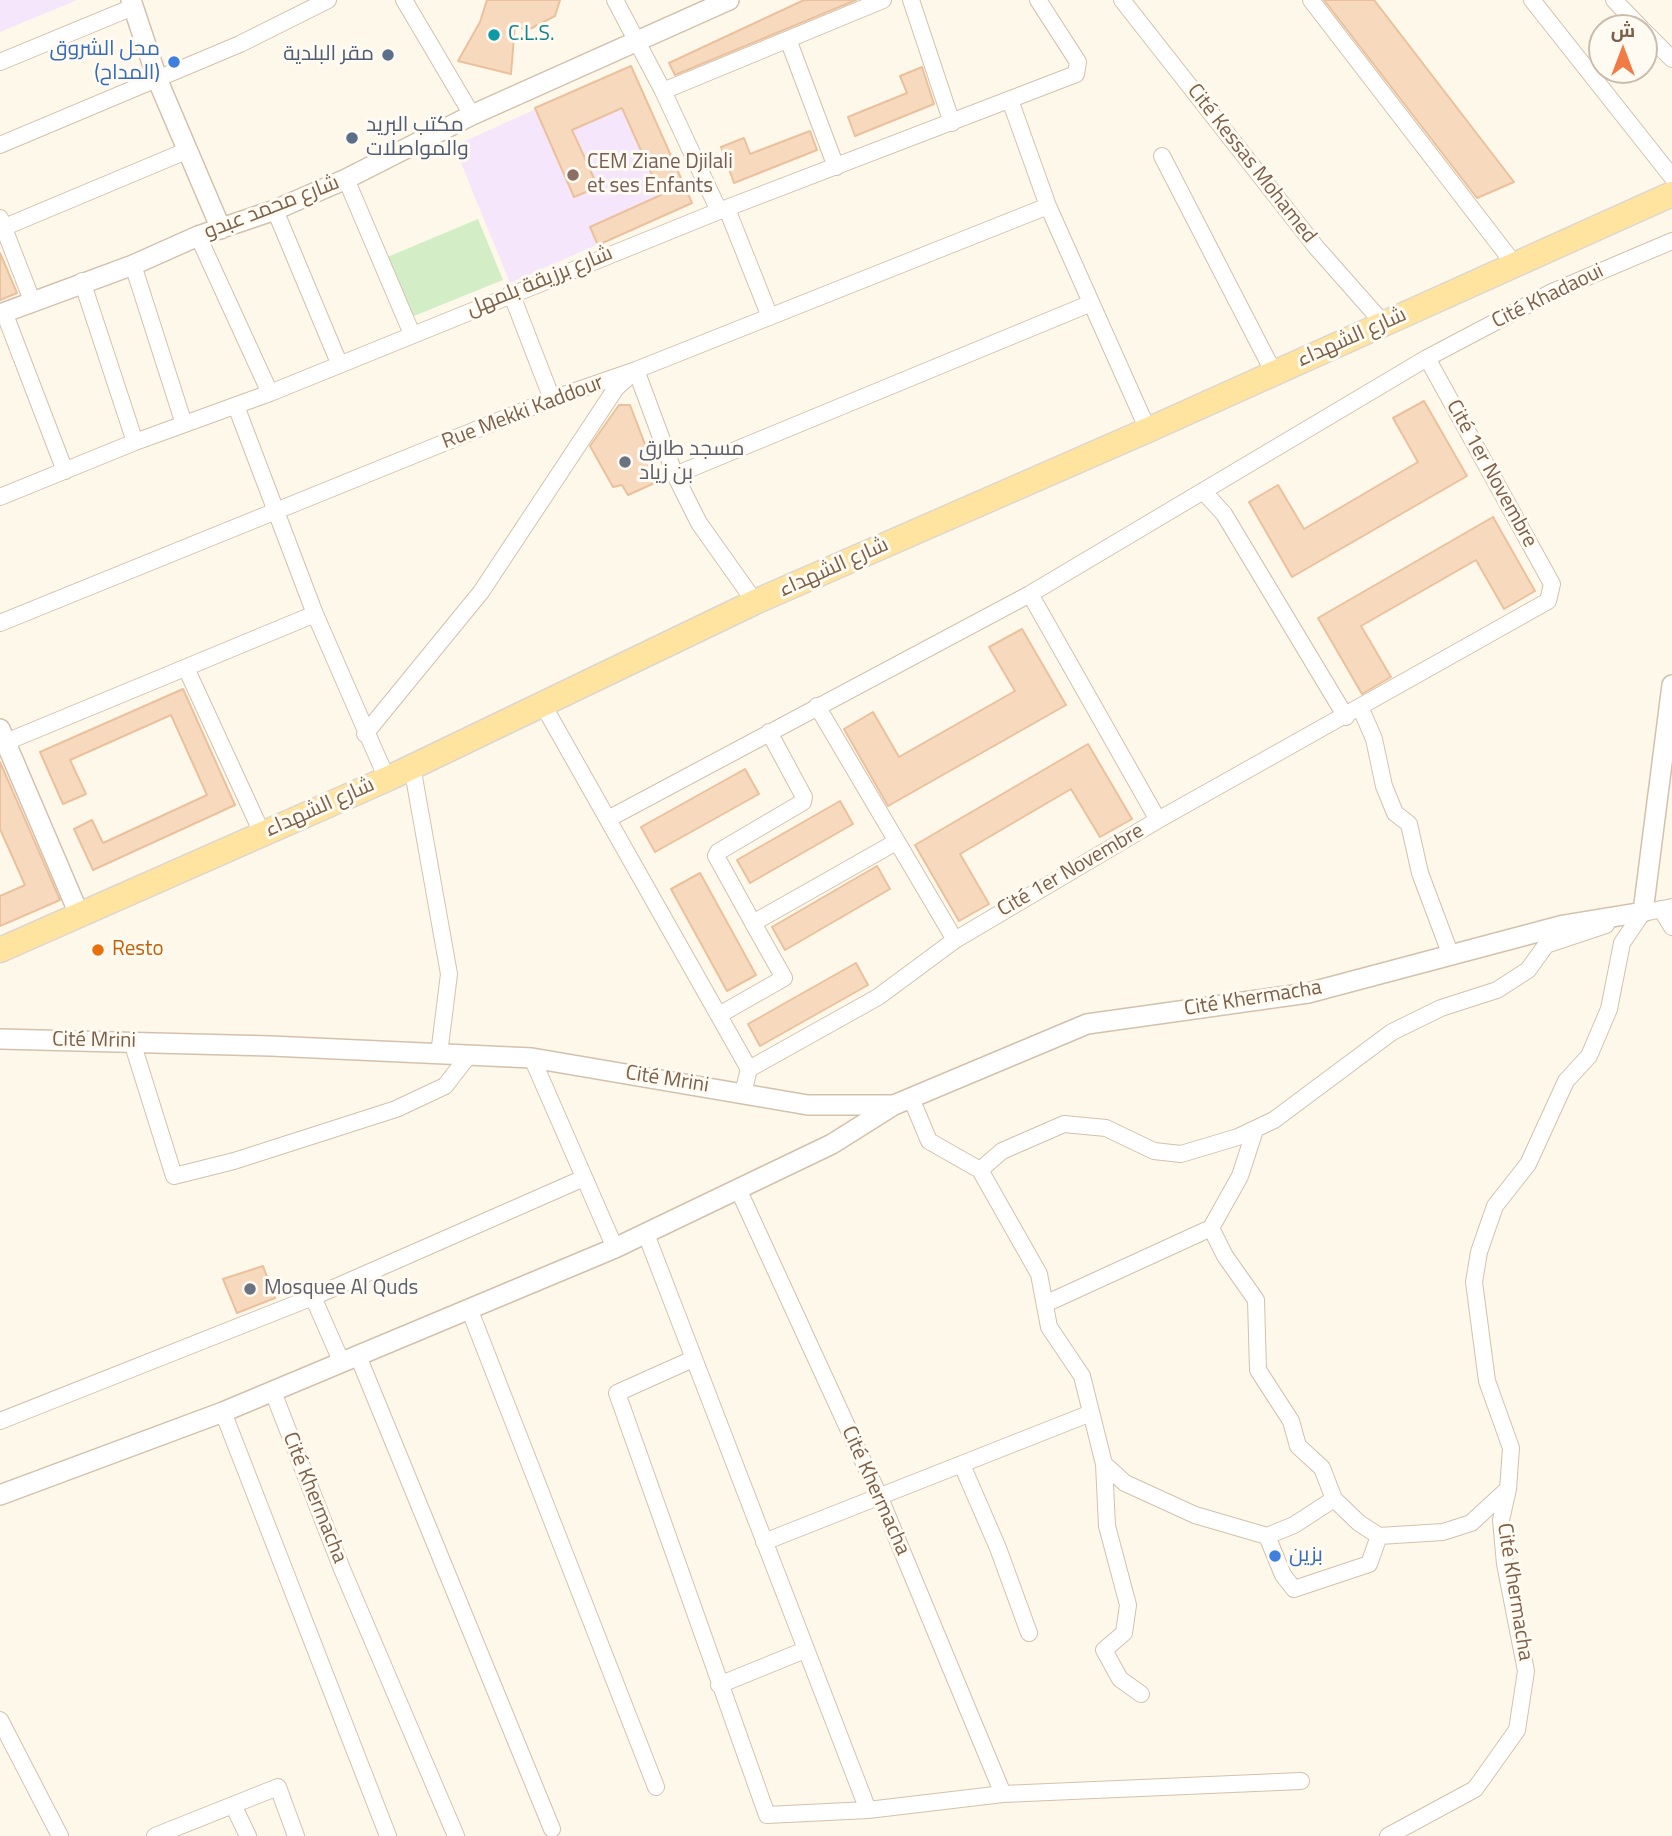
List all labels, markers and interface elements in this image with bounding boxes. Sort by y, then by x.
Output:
north arrow [1588,14,1658,84]
text: ش [1611,15,1635,44]
place label: C.L.S. [508,22,554,48]
marker: C.L.S. [486,27,502,43]
place label: محل الشروق (المداح) [50,37,160,87]
place label: مقر البلدية [283,42,374,68]
marker: مقر البلدية [380,47,396,63]
marker: محل الشروق (المداح) [166,54,182,70]
street label: Cité Kessas Mohamed [1181,79,1321,249]
place label: مكتب البريد والمواصلات [366,113,469,163]
marker: مكتب البريد والمواصلات [344,130,360,146]
place label: CEM Ziane Djilali et ses Enfants [587,150,733,200]
marker: CEM Ziane Djilali et ses Enfants [565,167,581,183]
street label: شارع محمد عبدو [201,171,343,245]
street label: شارع برزيقة بلمهل [463,241,617,323]
street label: Cité Khadaoui [1488,259,1608,335]
street label: شارع الشهداء [1293,303,1411,373]
street label: Rue Mekki Kaddour [439,371,607,455]
street label: Cité 1er Novembre [1440,396,1542,552]
place label: مسجد طارق بن زياد [639,437,745,487]
marker: مسجد طارق بن زياد [617,454,633,470]
street label: شارع الشهداء [775,533,893,603]
street label: شارع الشهداء [261,773,379,843]
street label: Cité 1er Novembre [993,819,1149,923]
place label: Resto [112,937,164,963]
marker: Resto [90,942,106,958]
street label: Cité Khermacha [1183,976,1323,1022]
street label: Cité Mrini [52,1028,136,1054]
street label: Cité Mrini [624,1061,710,1099]
place label: Mosquee Al Quds [264,1276,418,1302]
marker: Mosquee Al Quds [242,1281,258,1297]
street label: Cité Khermacha [835,1422,915,1560]
street label: Cité Khermacha [276,1429,352,1567]
street label: Cité Khermacha [1491,1522,1537,1662]
place label: بزين [1289,1543,1323,1569]
marker: بزين [1267,1548,1283,1564]

